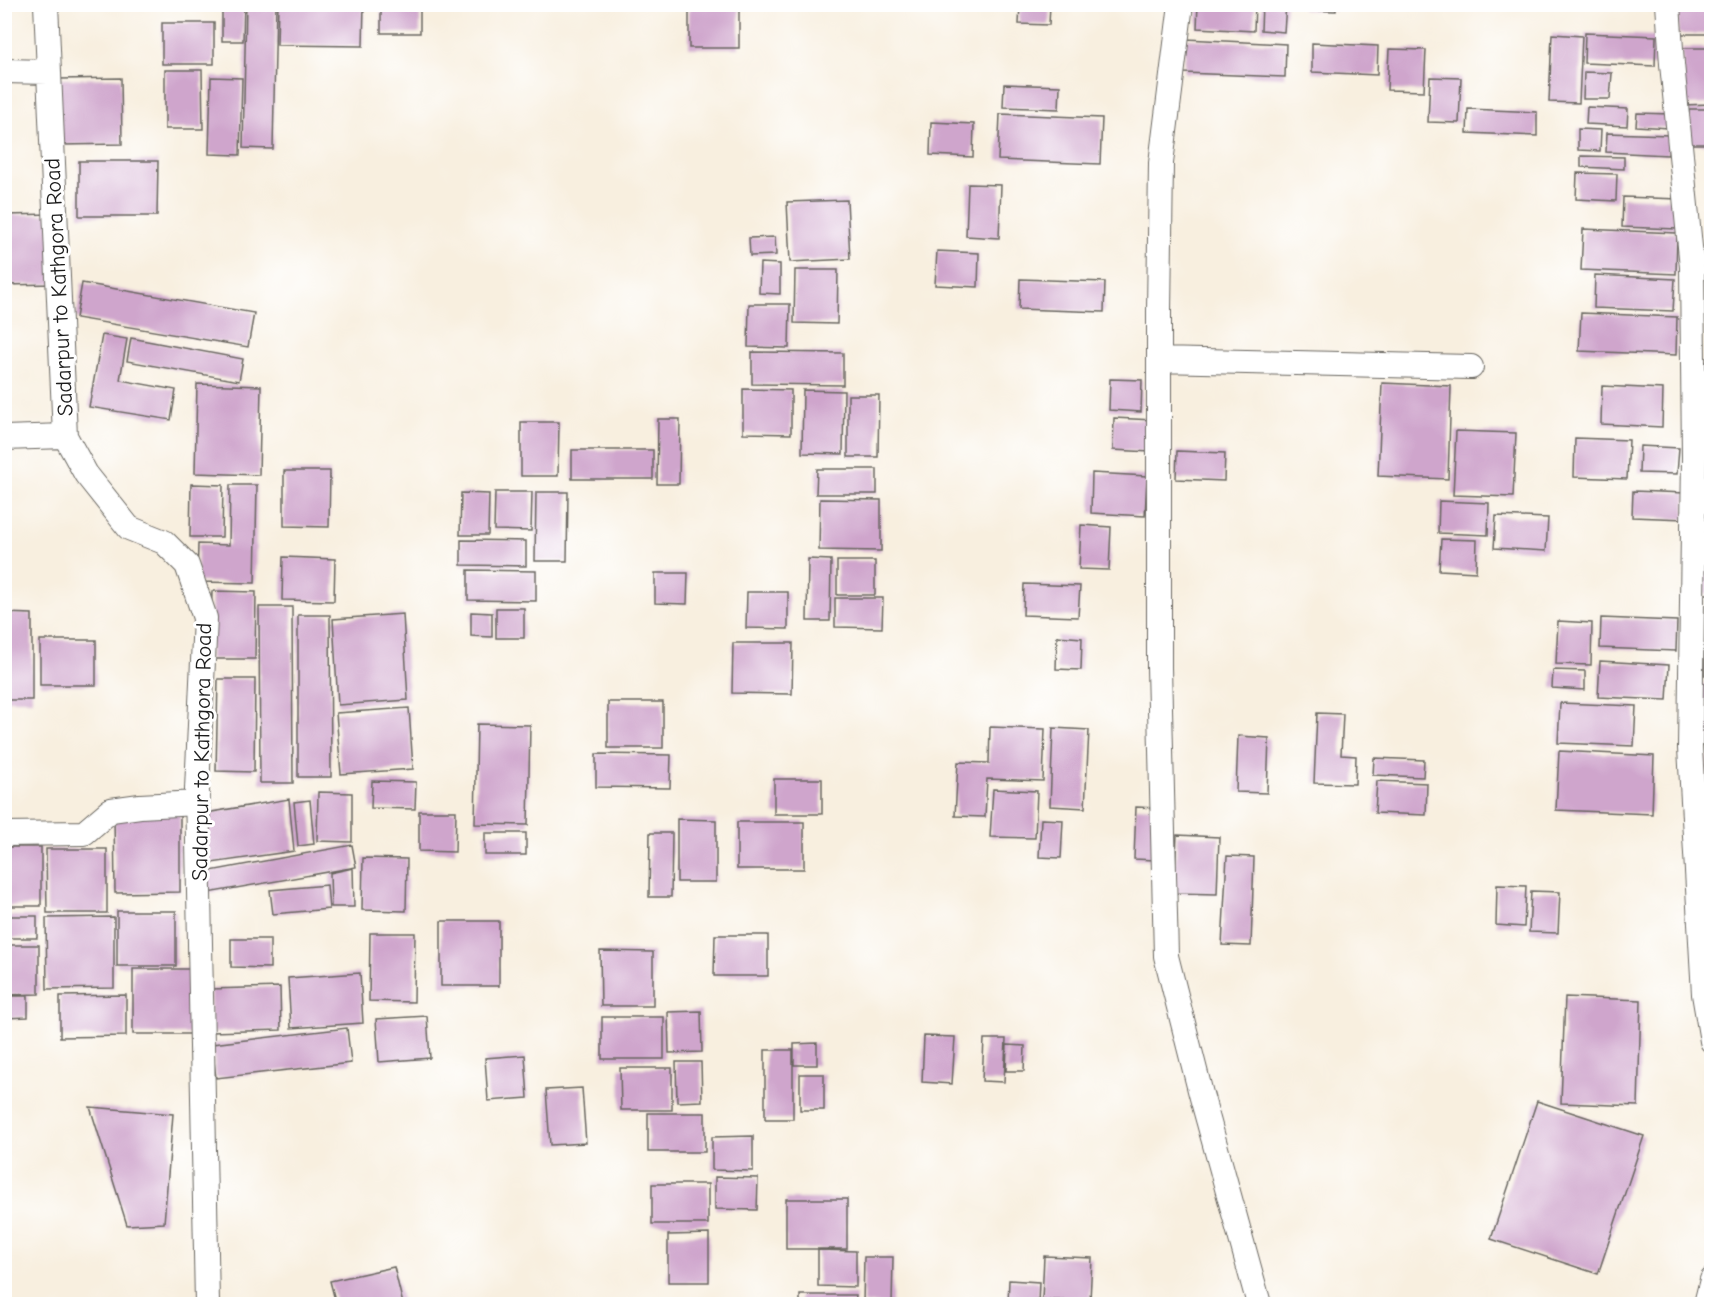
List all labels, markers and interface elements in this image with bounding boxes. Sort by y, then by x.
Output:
street label: Sadarpur to Kathgora Road [39,157,79,417]
street label: Sadarpur to Kathgora Road [187,623,217,881]

